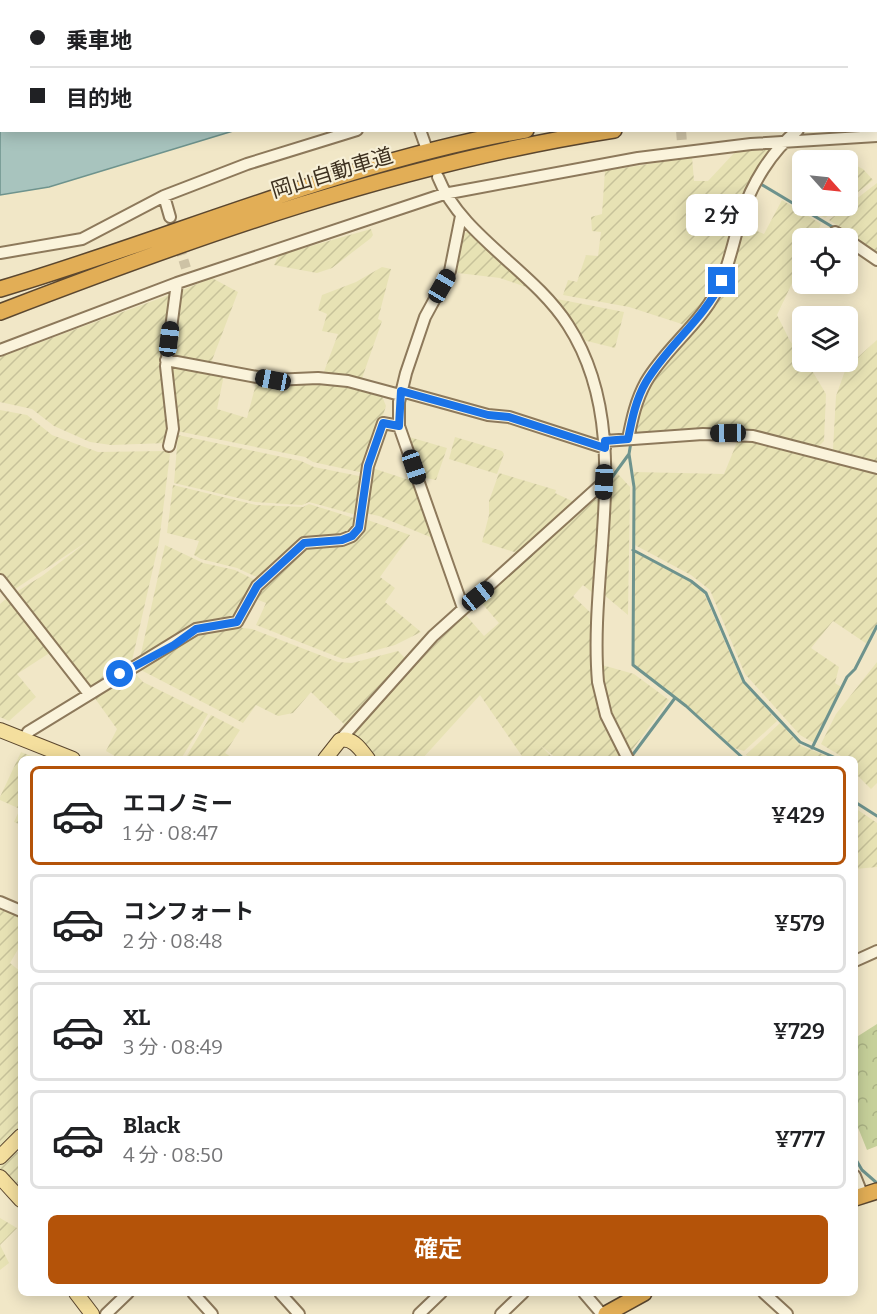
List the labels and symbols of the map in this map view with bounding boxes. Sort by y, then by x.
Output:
street label: 岡山自動車道 [268,142,396,204]
north arrow [792,150,858,216]
callout: 2 分 [686,194,758,236]
car [425,266,459,306]
route end [708,267,735,294]
car [158,320,180,358]
car [254,368,292,392]
car [710,424,746,442]
car [400,447,428,487]
car [594,464,614,500]
car [458,578,498,614]
route start [106,660,133,687]

